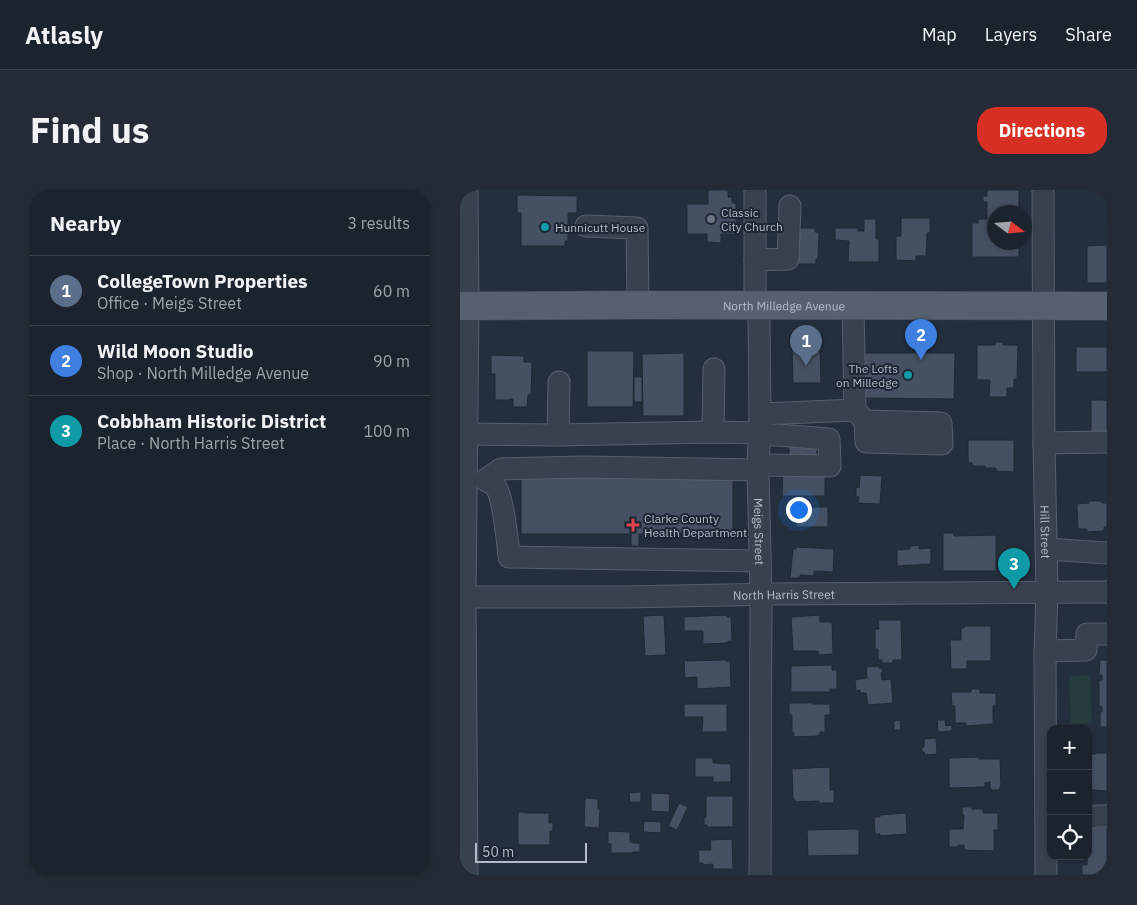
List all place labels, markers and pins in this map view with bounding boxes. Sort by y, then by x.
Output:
place label: Classic City Church [721,205,783,234]
marker: Classic City Church [705,213,717,225]
place label: Hunnicutt House [555,220,646,235]
marker: Hunnicutt House [539,221,551,233]
pin: 2 [905,319,937,360]
pin: 1 [790,325,822,366]
place label: The Lofts on Milledge [836,361,898,390]
marker: The Lofts on Milledge [902,369,914,381]
place label: Clarke County Health Department [644,511,747,540]
marker: Clarke County Health Department [626,518,640,532]
pin: 3 [998,548,1030,589]

